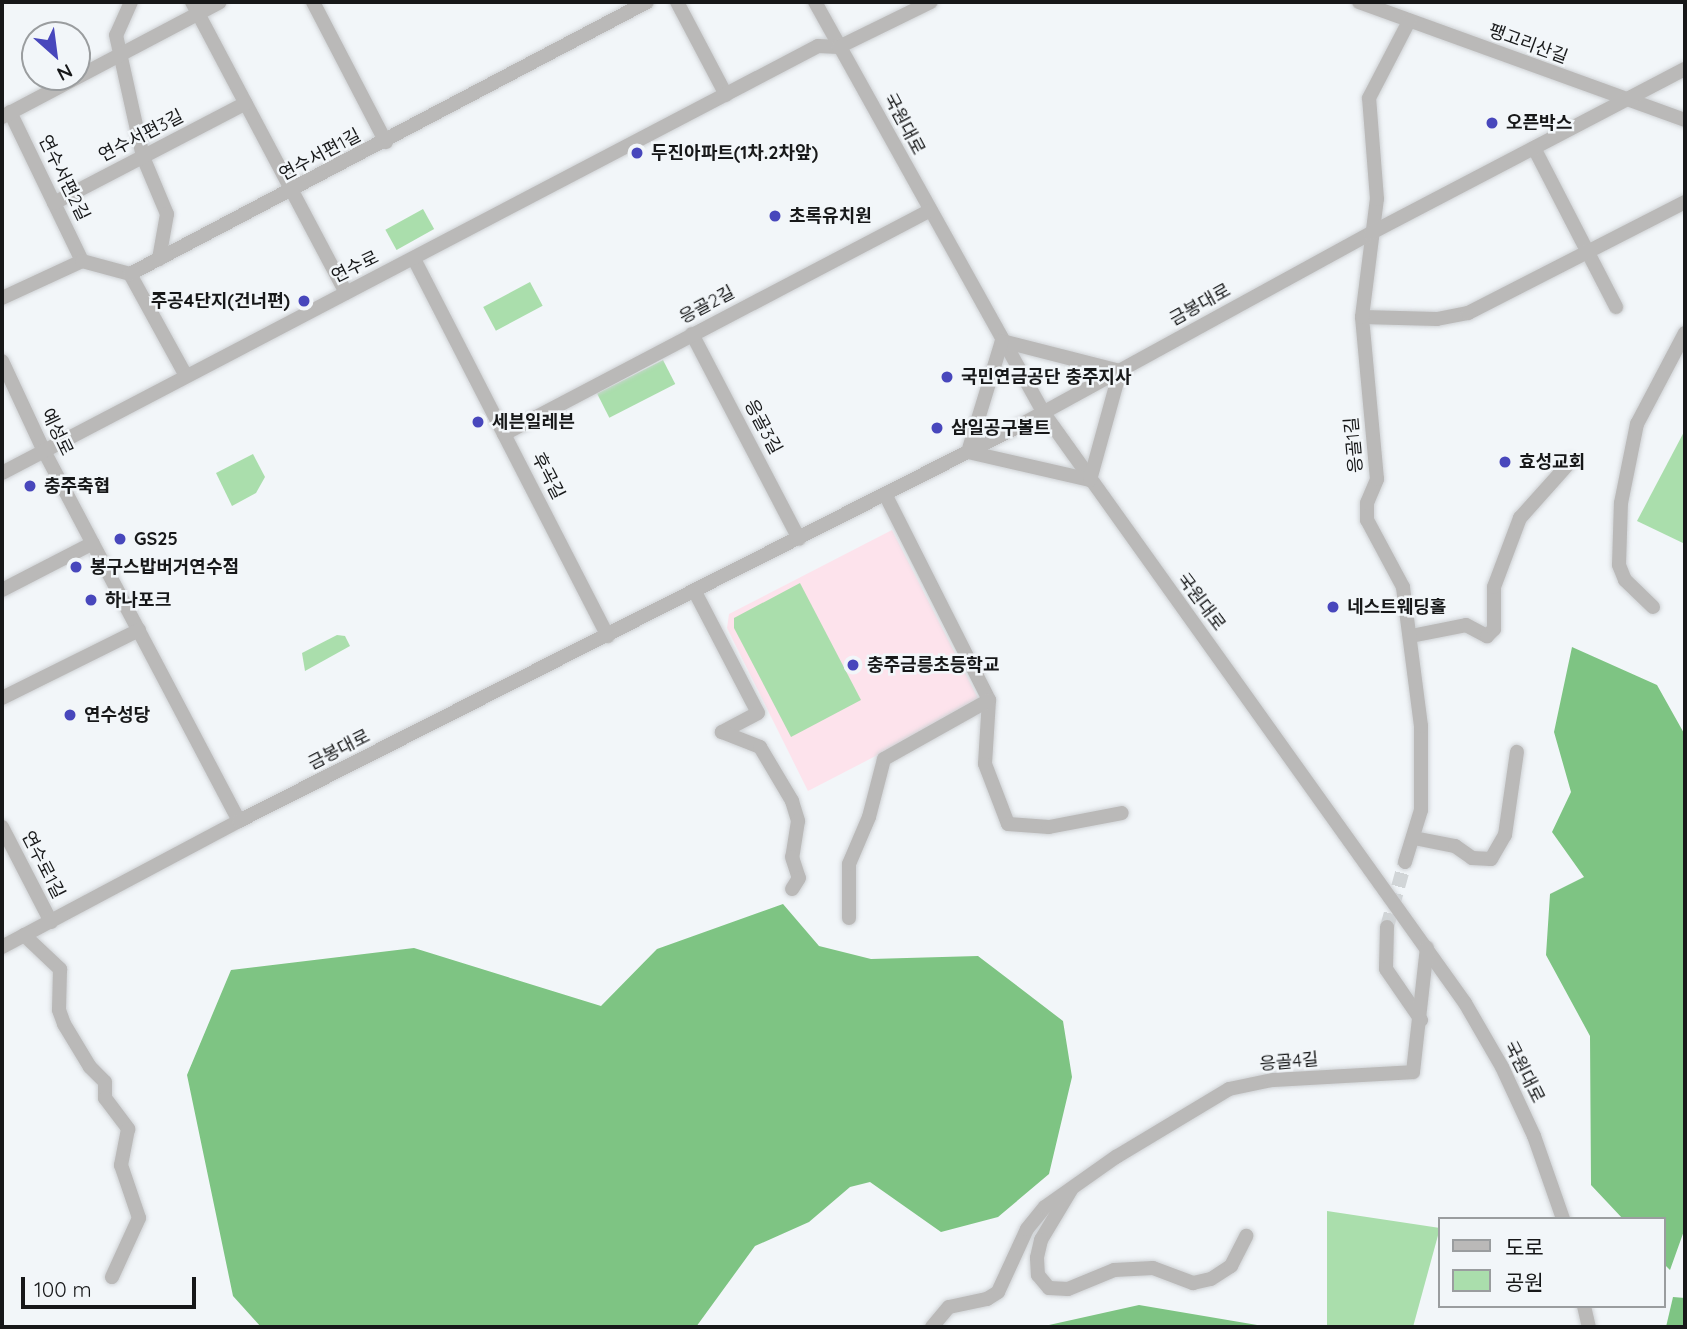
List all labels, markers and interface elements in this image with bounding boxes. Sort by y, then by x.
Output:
street label: 팽고리산길 [1485,20,1571,68]
north arrow [21,21,91,91]
text: N [53,59,77,87]
street label: 국원대로 [879,90,929,158]
street label: 연수서편3길 [95,105,187,167]
place label: 오픈박스 [1506,112,1572,134]
marker: 오픈박스 [1484,115,1500,131]
street label: 연수서편1길 [275,124,365,186]
street label: 연수서편2길 [34,132,94,224]
place label: 두진아파트(1차.2차앞) [651,142,818,164]
marker: 두진아파트(1차.2차앞) [629,145,645,161]
place label: 초록유치원 [789,205,872,227]
marker: 초록유치원 [767,208,783,224]
street label: 연수로 [328,246,382,288]
street label: 금봉대로 [1166,279,1234,331]
street label: 응골2길 [676,281,738,329]
place label: 주공4단지(건너편) [151,290,290,312]
marker: 주공4단지(건너편) [296,293,312,309]
place label: 국민연금공단 충주지사 [961,366,1132,388]
marker: 국민연금공단 충주지사 [939,369,955,385]
street label: 응골3길 [740,396,786,458]
street label: 예성로 [36,405,78,459]
place label: 세븐일레븐 [492,411,575,433]
marker: 세븐일레븐 [470,414,486,430]
street label: 응골1길 [1341,416,1367,474]
place label: 삼일공구볼트 [951,417,1050,439]
marker: 삼일공구볼트 [929,420,945,436]
street label: 후곡길 [527,449,569,503]
place label: 효성교회 [1519,451,1585,473]
marker: 효성교회 [1497,454,1513,470]
place label: 충주축협 [44,475,110,497]
marker: 충주축협 [22,478,38,494]
place label: GS25 [134,528,178,550]
marker: GS25 [112,531,128,547]
place label: 봉구스밥버거연수점 [90,556,239,578]
marker: 봉구스밥버거연수점 [68,559,84,575]
street label: 국원대로 [1172,569,1230,635]
place label: 하나포크 [105,589,171,611]
marker: 하나포크 [83,592,99,608]
place label: 네스트웨딩홀 [1347,596,1446,618]
marker: 네스트웨딩홀 [1325,599,1341,615]
place label: 충주금릉초등학교 [867,654,999,676]
marker: 충주금릉초등학교 [845,657,861,673]
place label: 연수성당 [84,704,150,726]
marker: 연수성당 [62,707,78,723]
street label: 금봉대로 [305,725,373,775]
street label: 연수로1길 [17,828,69,902]
street label: 국원대로 [1499,1038,1549,1106]
street label: 응골4길 [1259,1049,1319,1075]
legend [1438,1217,1666,1308]
text: 도로 [1505,1234,1544,1260]
scale bar [24,1262,200,1306]
text: 공원 [1505,1269,1544,1295]
text: 100 m [34,1276,92,1302]

